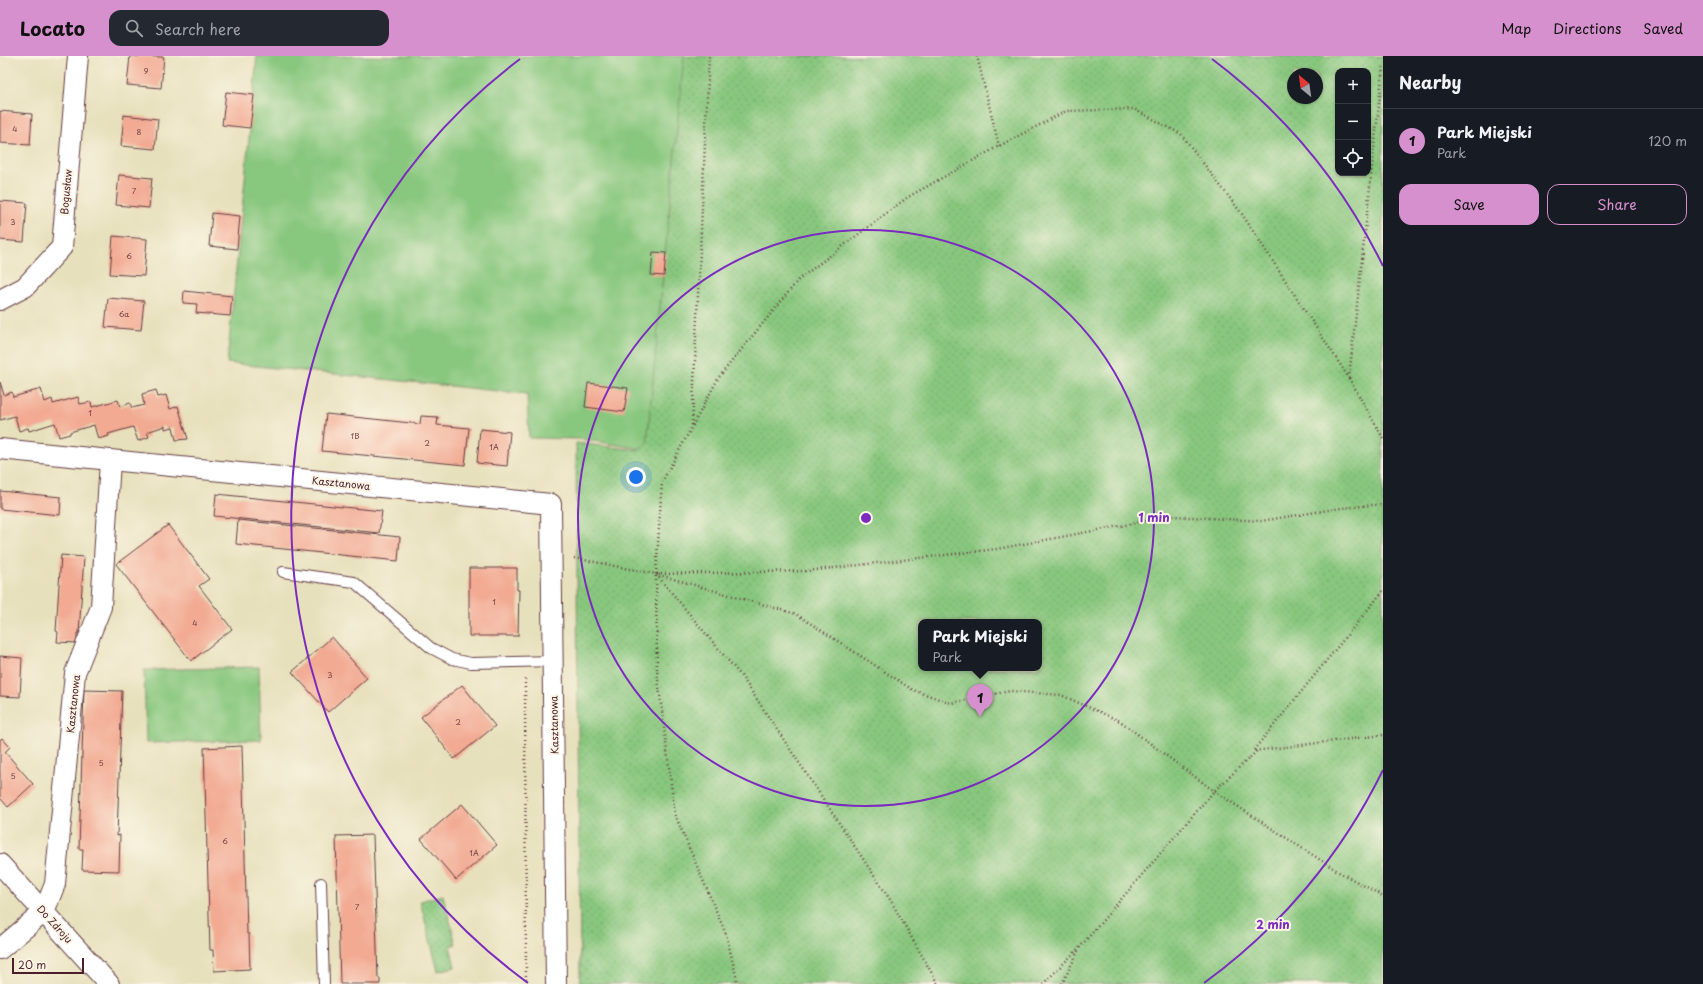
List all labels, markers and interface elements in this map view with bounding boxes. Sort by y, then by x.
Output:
search box [109,10,389,46]
text: Locato [20,14,85,42]
icon: search [123,17,145,39]
text: Search here [155,17,241,40]
text: Map [1501,18,1531,39]
text: Directions [1553,18,1621,39]
text: Saved [1643,18,1683,39]
house number: 9 [144,65,149,77]
north arrow [1287,68,1323,104]
map controls [1335,68,1371,176]
button: + [1335,68,1371,104]
text: Nearby [1399,69,1461,95]
button: − [1335,104,1371,140]
text: Park Miejski [1437,120,1532,143]
house number: 4 [12,123,18,135]
house number: 8 [137,126,142,138]
text: 1 [1409,131,1415,150]
text: 120 m [1648,131,1687,150]
button: locate [1335,140,1371,176]
text: Park [1437,143,1466,162]
street label: Bogusław [56,168,75,215]
button: Save [1399,184,1539,225]
button: Share [1547,184,1687,225]
house number: 7 [132,185,137,197]
house number: 3 [10,216,16,228]
house number: 6 [126,250,132,262]
house number: 6a [119,308,129,320]
house number: 1 [88,407,92,419]
house number: 1B [351,430,359,442]
house number: 2 [424,437,430,449]
house number: 1A [489,441,499,453]
your location [626,467,646,487]
street label: Kasztanowa [311,472,371,493]
text: 1 min [1138,508,1170,526]
centre of rings [859,511,873,525]
house number: 1 [492,596,496,608]
house number: 4 [192,617,198,629]
popup [918,619,1042,671]
text: Park Miejski [933,624,1027,647]
text: Park [933,647,962,666]
house number: 3 [327,669,333,681]
street label: Kasztanowa [62,674,83,734]
pin: 1 [967,684,993,717]
street label: Kasztanowa [545,696,562,754]
house number: 2 [455,716,461,728]
house number: 5 [98,757,104,769]
house number: 5 [10,770,16,782]
house number: 6 [222,835,228,847]
house number: 1A [469,847,479,859]
street label: Do Zdroju [34,901,77,946]
house number: 7 [355,901,360,913]
text: 2 min [1256,915,1290,933]
scale bar [12,956,84,975]
text: 20 m [18,956,46,973]

